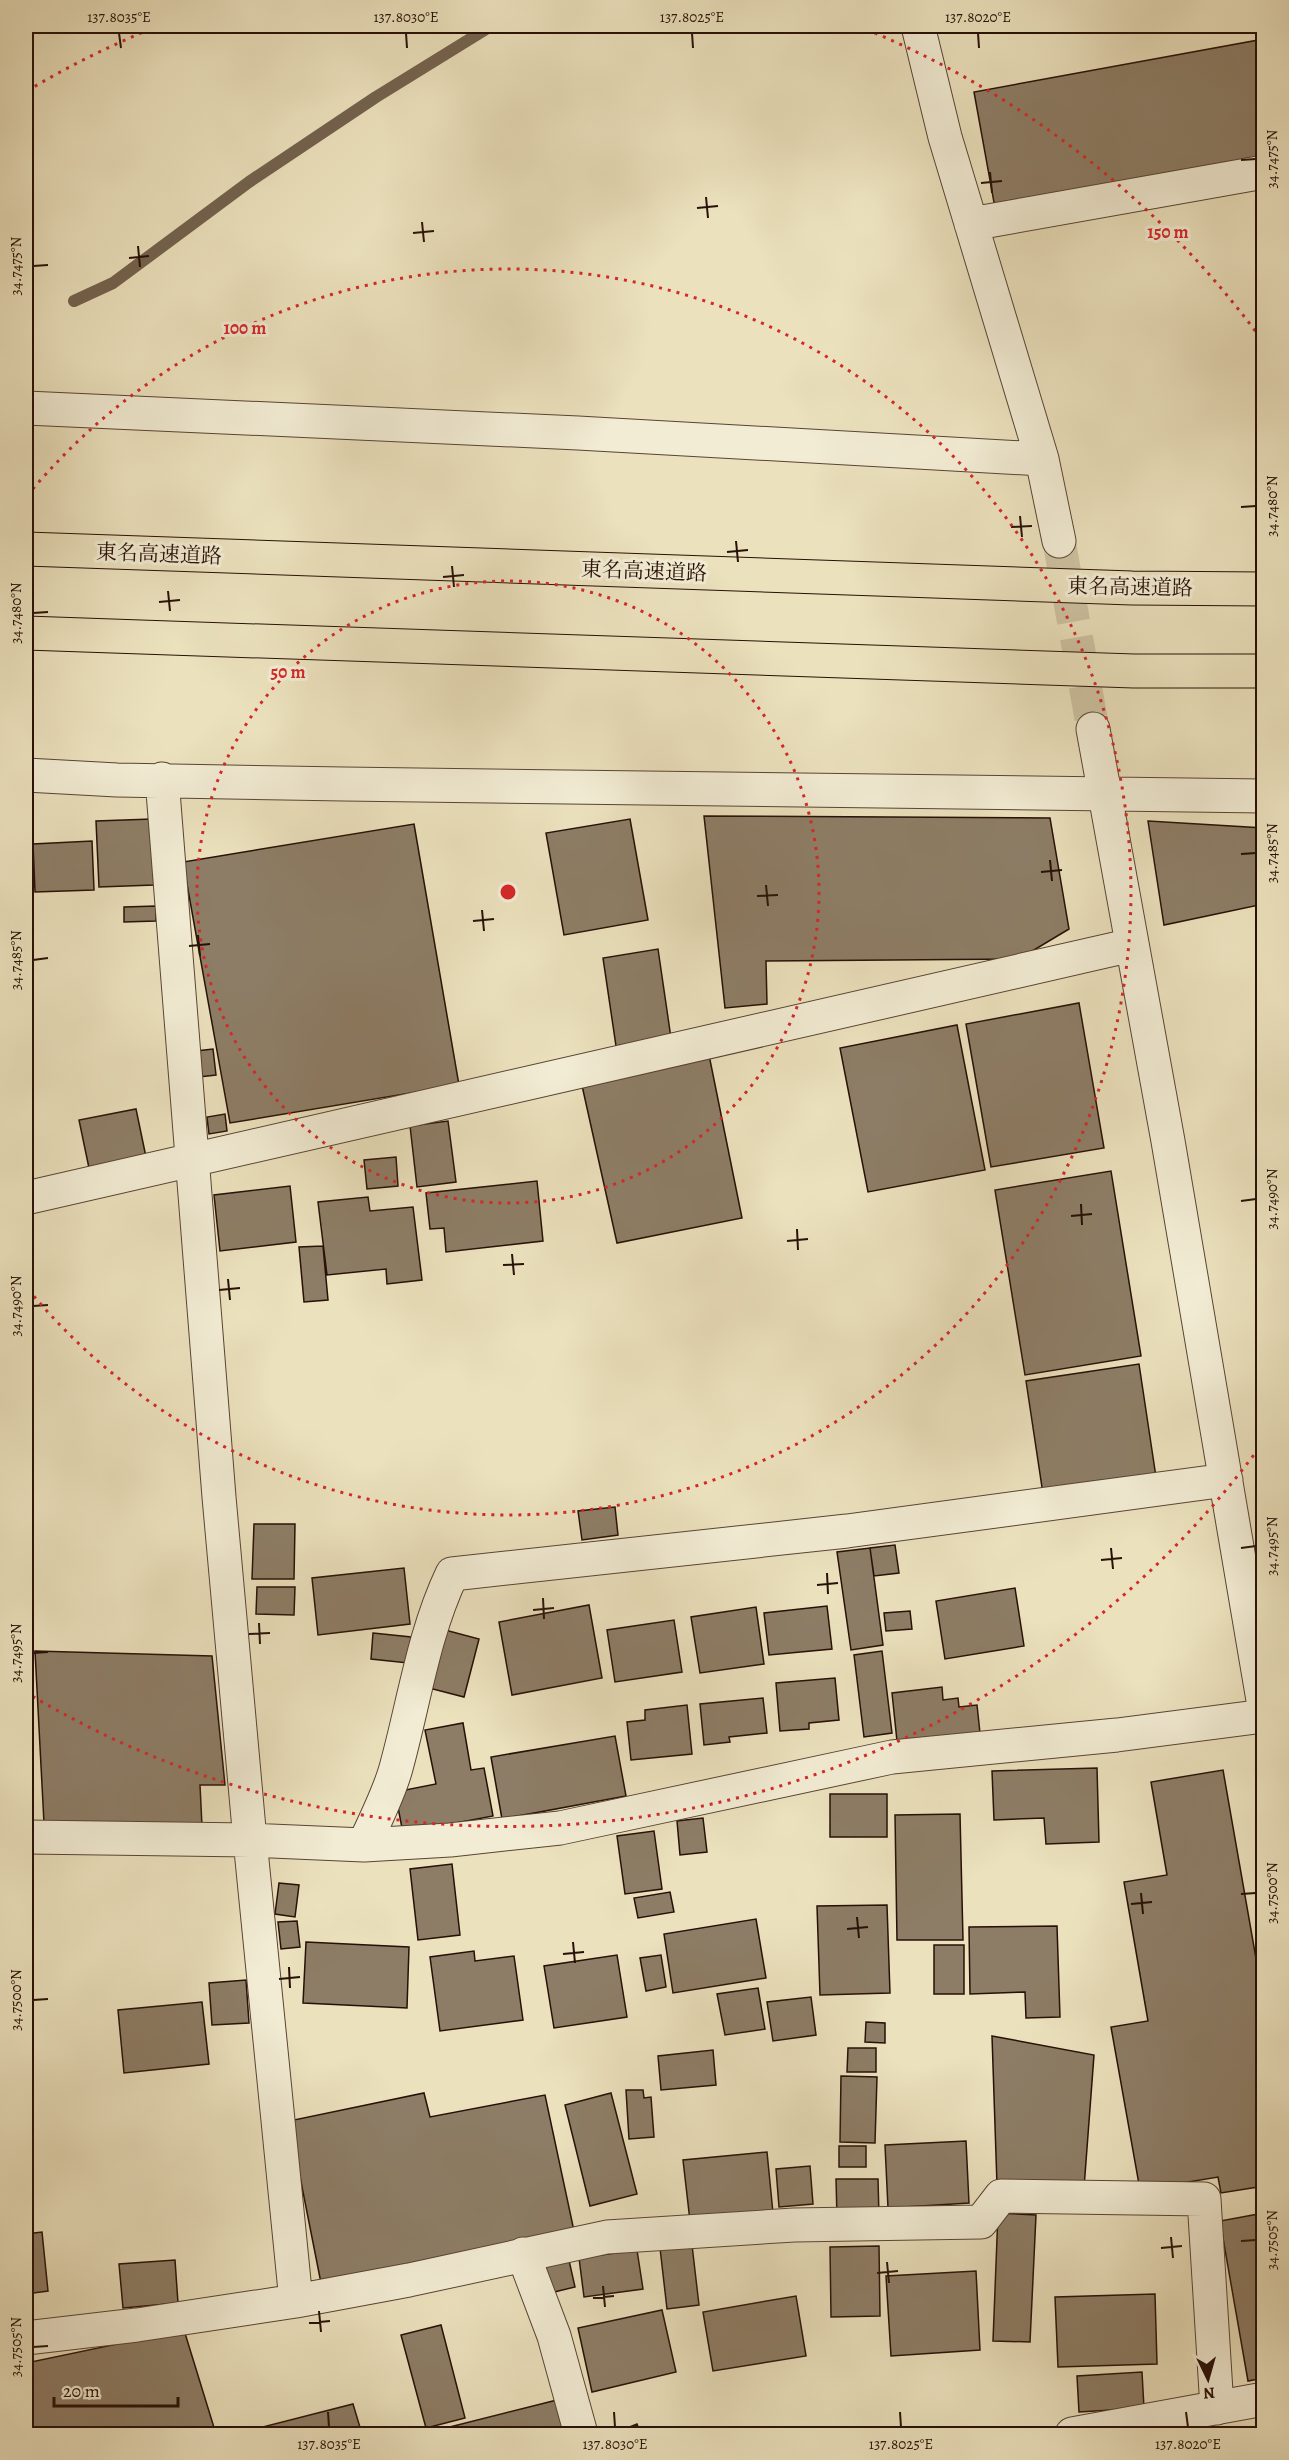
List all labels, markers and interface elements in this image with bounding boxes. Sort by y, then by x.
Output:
text: 137.8035°E [87,7,151,27]
text: 137.8030°E [373,7,439,27]
text: 137.8025°E [660,7,724,27]
text: 137.8020°E [945,7,1011,27]
text: 34.7475°N [1262,129,1282,188]
text: 150 m [1147,220,1189,244]
text: 34.7475°N [6,236,26,295]
text: 100 m [224,316,266,340]
text: 34.7480°N [1262,475,1282,537]
street label: 東名高速道路 [96,538,222,570]
street label: 東名高速道路 [581,555,707,587]
street label: 東名高速道路 [1067,572,1193,602]
text: 34.7480°N [6,582,26,644]
text: 50 m [271,660,305,684]
text: 34.7485°N [1262,823,1282,883]
centre of rings [498,882,518,902]
text: 34.7485°N [6,930,26,990]
text: 34.7490°N [1262,1168,1282,1229]
text: 34.7490°N [6,1275,26,1336]
text: 34.7495°N [1262,1516,1282,1576]
text: 34.7495°N [6,1623,26,1683]
text: 34.7500°N [1262,1862,1282,1924]
text: 34.7500°N [6,1969,26,2031]
text: 34.7505°N [1262,2210,1282,2270]
text: 34.7505°N [6,2317,26,2377]
north arrow [1178,2349,1238,2409]
scale bar [54,2370,178,2408]
text: 20 m [63,2379,100,2403]
text: N [1202,2381,1216,2404]
text: 137.8035°E [297,2434,361,2454]
text: 137.8030°E [582,2434,648,2454]
text: 137.8025°E [869,2434,933,2454]
text: 137.8020°E [1155,2434,1221,2454]

